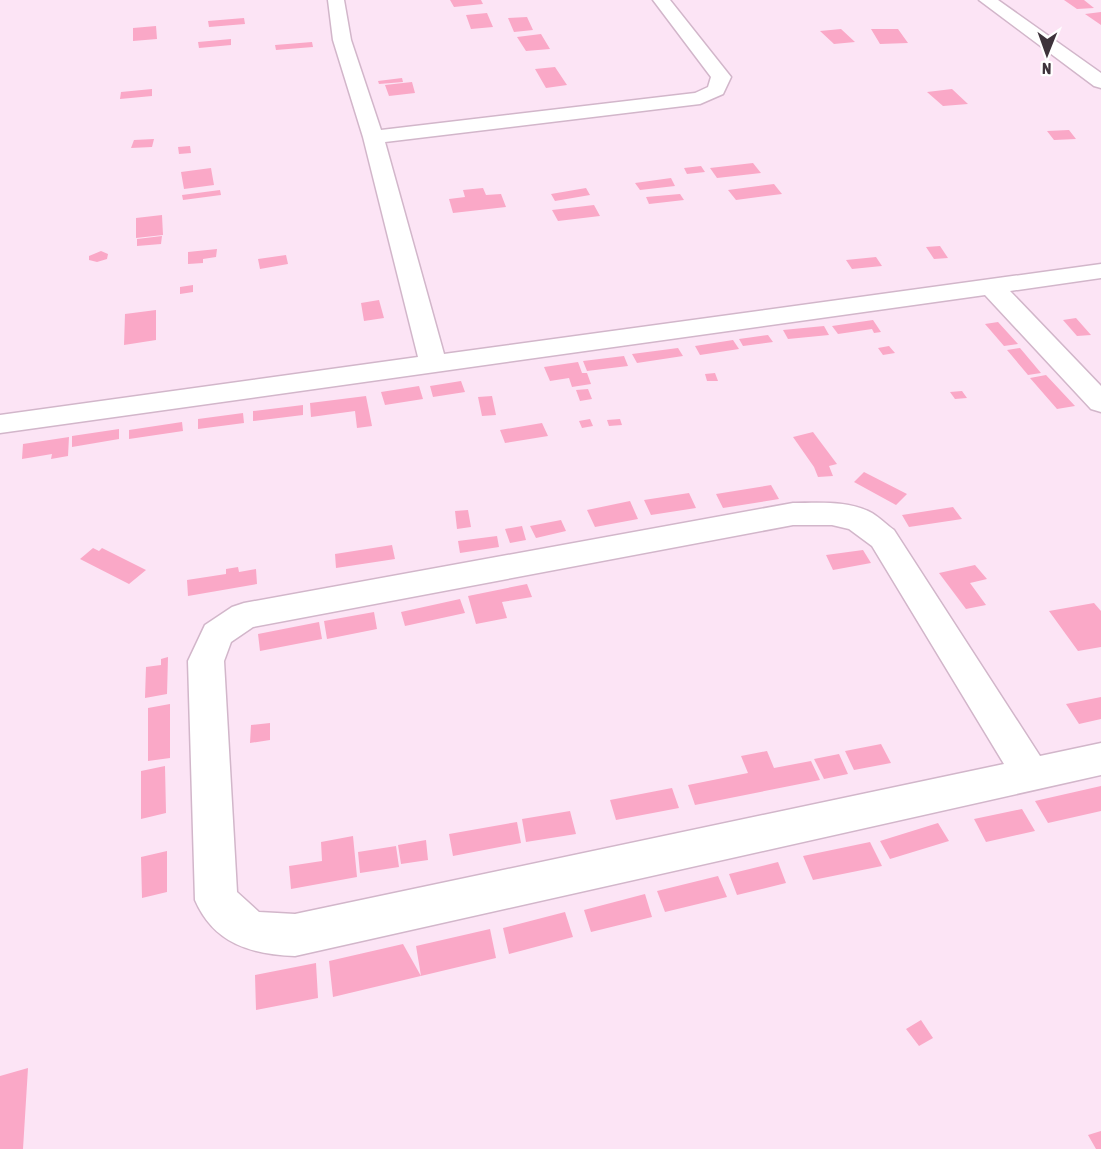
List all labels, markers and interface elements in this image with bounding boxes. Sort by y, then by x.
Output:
north arrow [1017,24,1077,84]
text: N [1042,60,1052,78]

